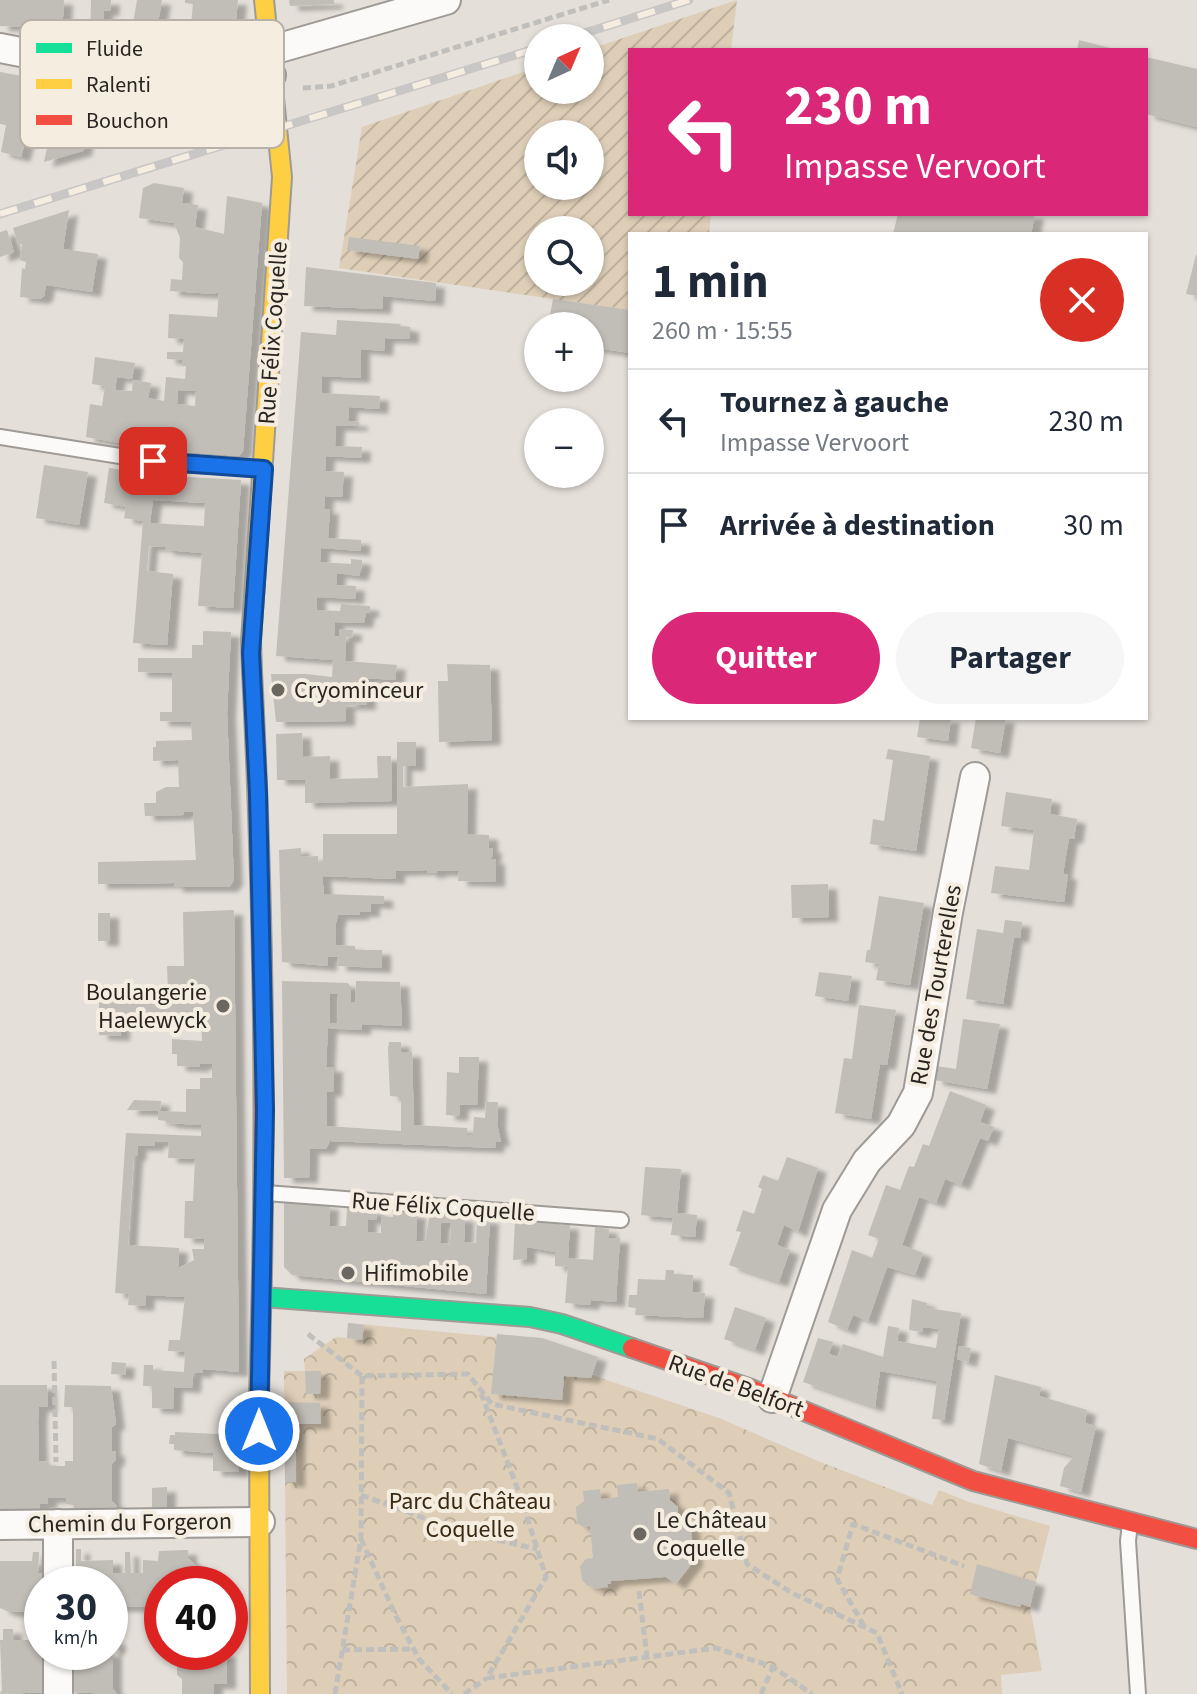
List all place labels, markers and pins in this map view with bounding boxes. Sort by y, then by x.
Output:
pin [119,427,187,495]
place label: Cryominceur [294,673,424,708]
marker: Cryominceur [269,681,287,699]
place label: Boulangerie Haelewyck [86,975,207,1038]
marker: Boulangerie Haelewyck [214,997,232,1015]
place label: Hifimobile [364,1256,469,1291]
marker: Hifimobile [339,1264,357,1282]
place label: Le Château Coquelle [656,1503,767,1566]
marker: Le Château Coquelle [631,1525,649,1543]

